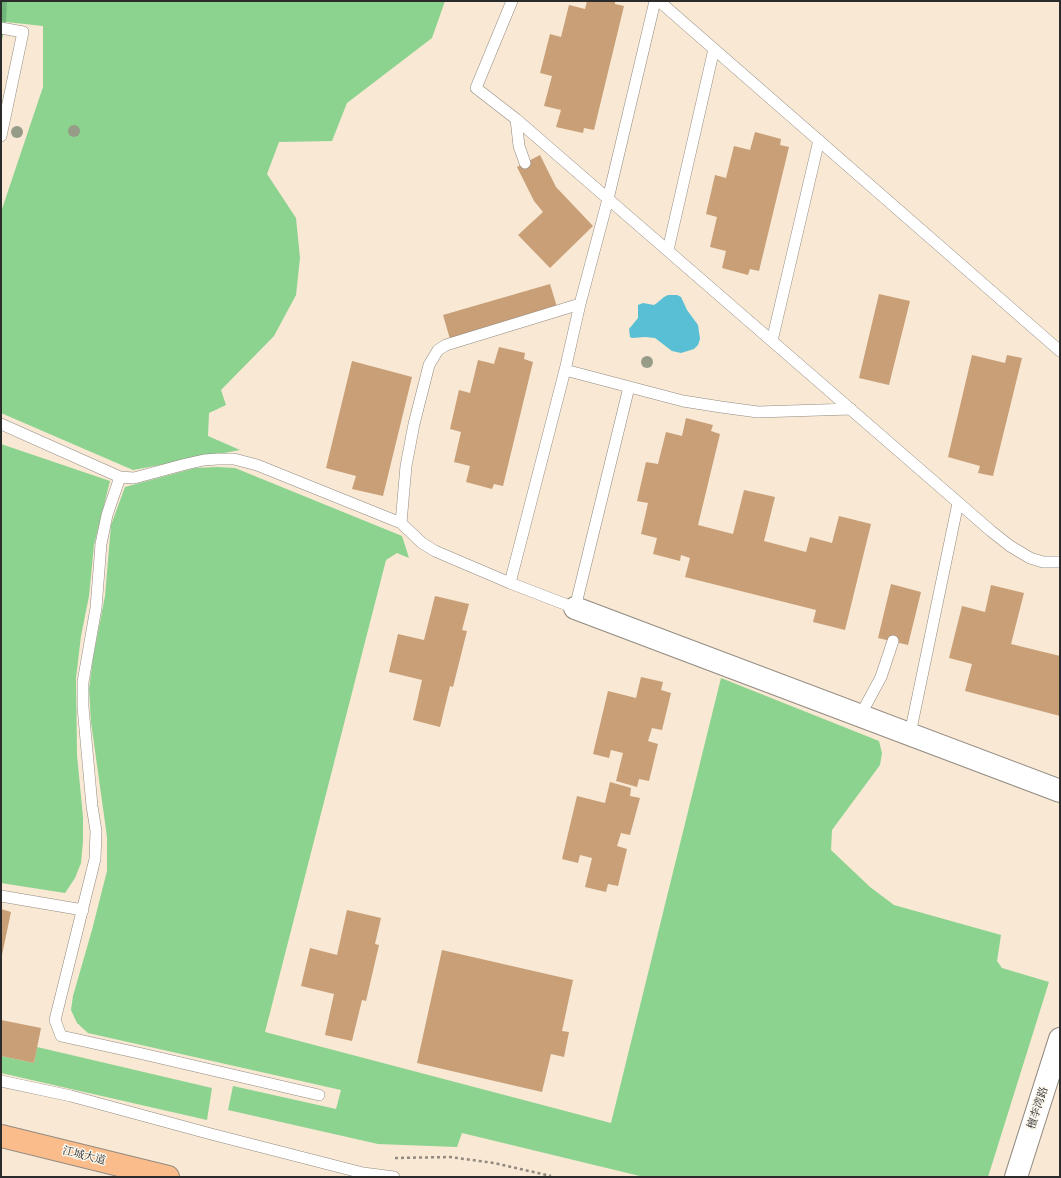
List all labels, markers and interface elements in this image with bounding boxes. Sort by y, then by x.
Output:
street label: 檀李湾路 [1025,1085,1051,1131]
street label: 江城大道 [61,1144,107,1168]

